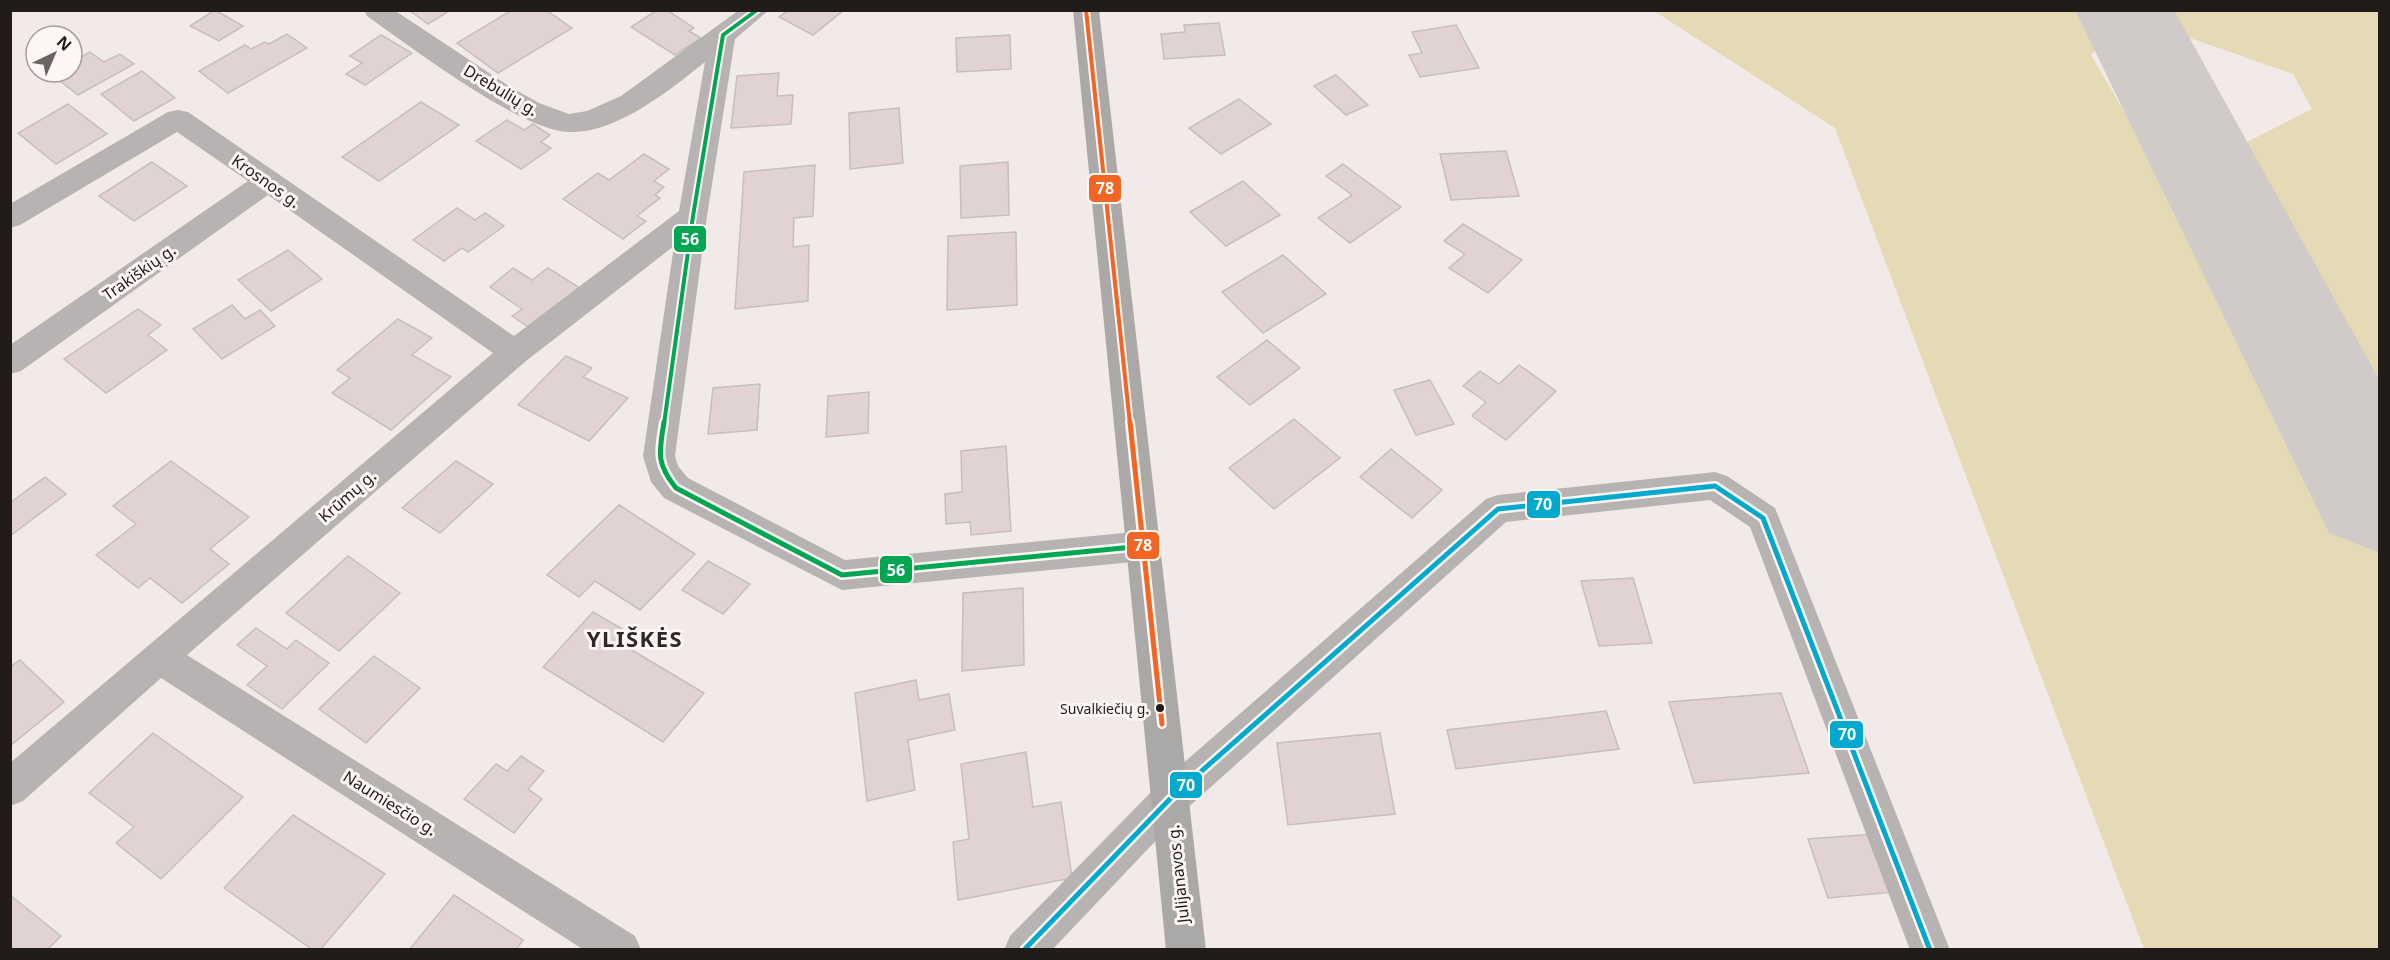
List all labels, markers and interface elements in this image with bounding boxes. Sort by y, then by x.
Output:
north arrow [24,24,84,84]
text: N [52,31,77,56]
street label: Drebulių g. [460,59,542,121]
street label: Krosnos g. [227,149,305,213]
line badge: 78 [1088,174,1122,203]
text: 78 [1096,177,1114,199]
line badge: 56 [673,225,707,253]
text: 56 [681,228,699,250]
street label: Trakiškių g. [98,239,180,305]
street label: Krūmų g. [314,465,380,527]
line badge: 70 [1526,490,1561,519]
text: 70 [1534,493,1552,515]
line badge: 78 [1126,531,1160,560]
text: 78 [1134,534,1152,556]
line badge: 56 [879,555,913,584]
text: 56 [887,559,905,581]
district label: YLIŠKĖS [587,623,683,653]
place label: Suvalkiečių g. [1060,699,1149,718]
marker: Suvalkiečių g. [1154,702,1166,714]
line badge: 70 [1829,720,1864,749]
text: 70 [1838,723,1856,745]
street label: Naumiesčio g. [339,765,441,841]
line badge: 70 [1169,771,1203,799]
text: 70 [1177,774,1195,796]
street label: Julijanavos g. [1162,824,1194,926]

